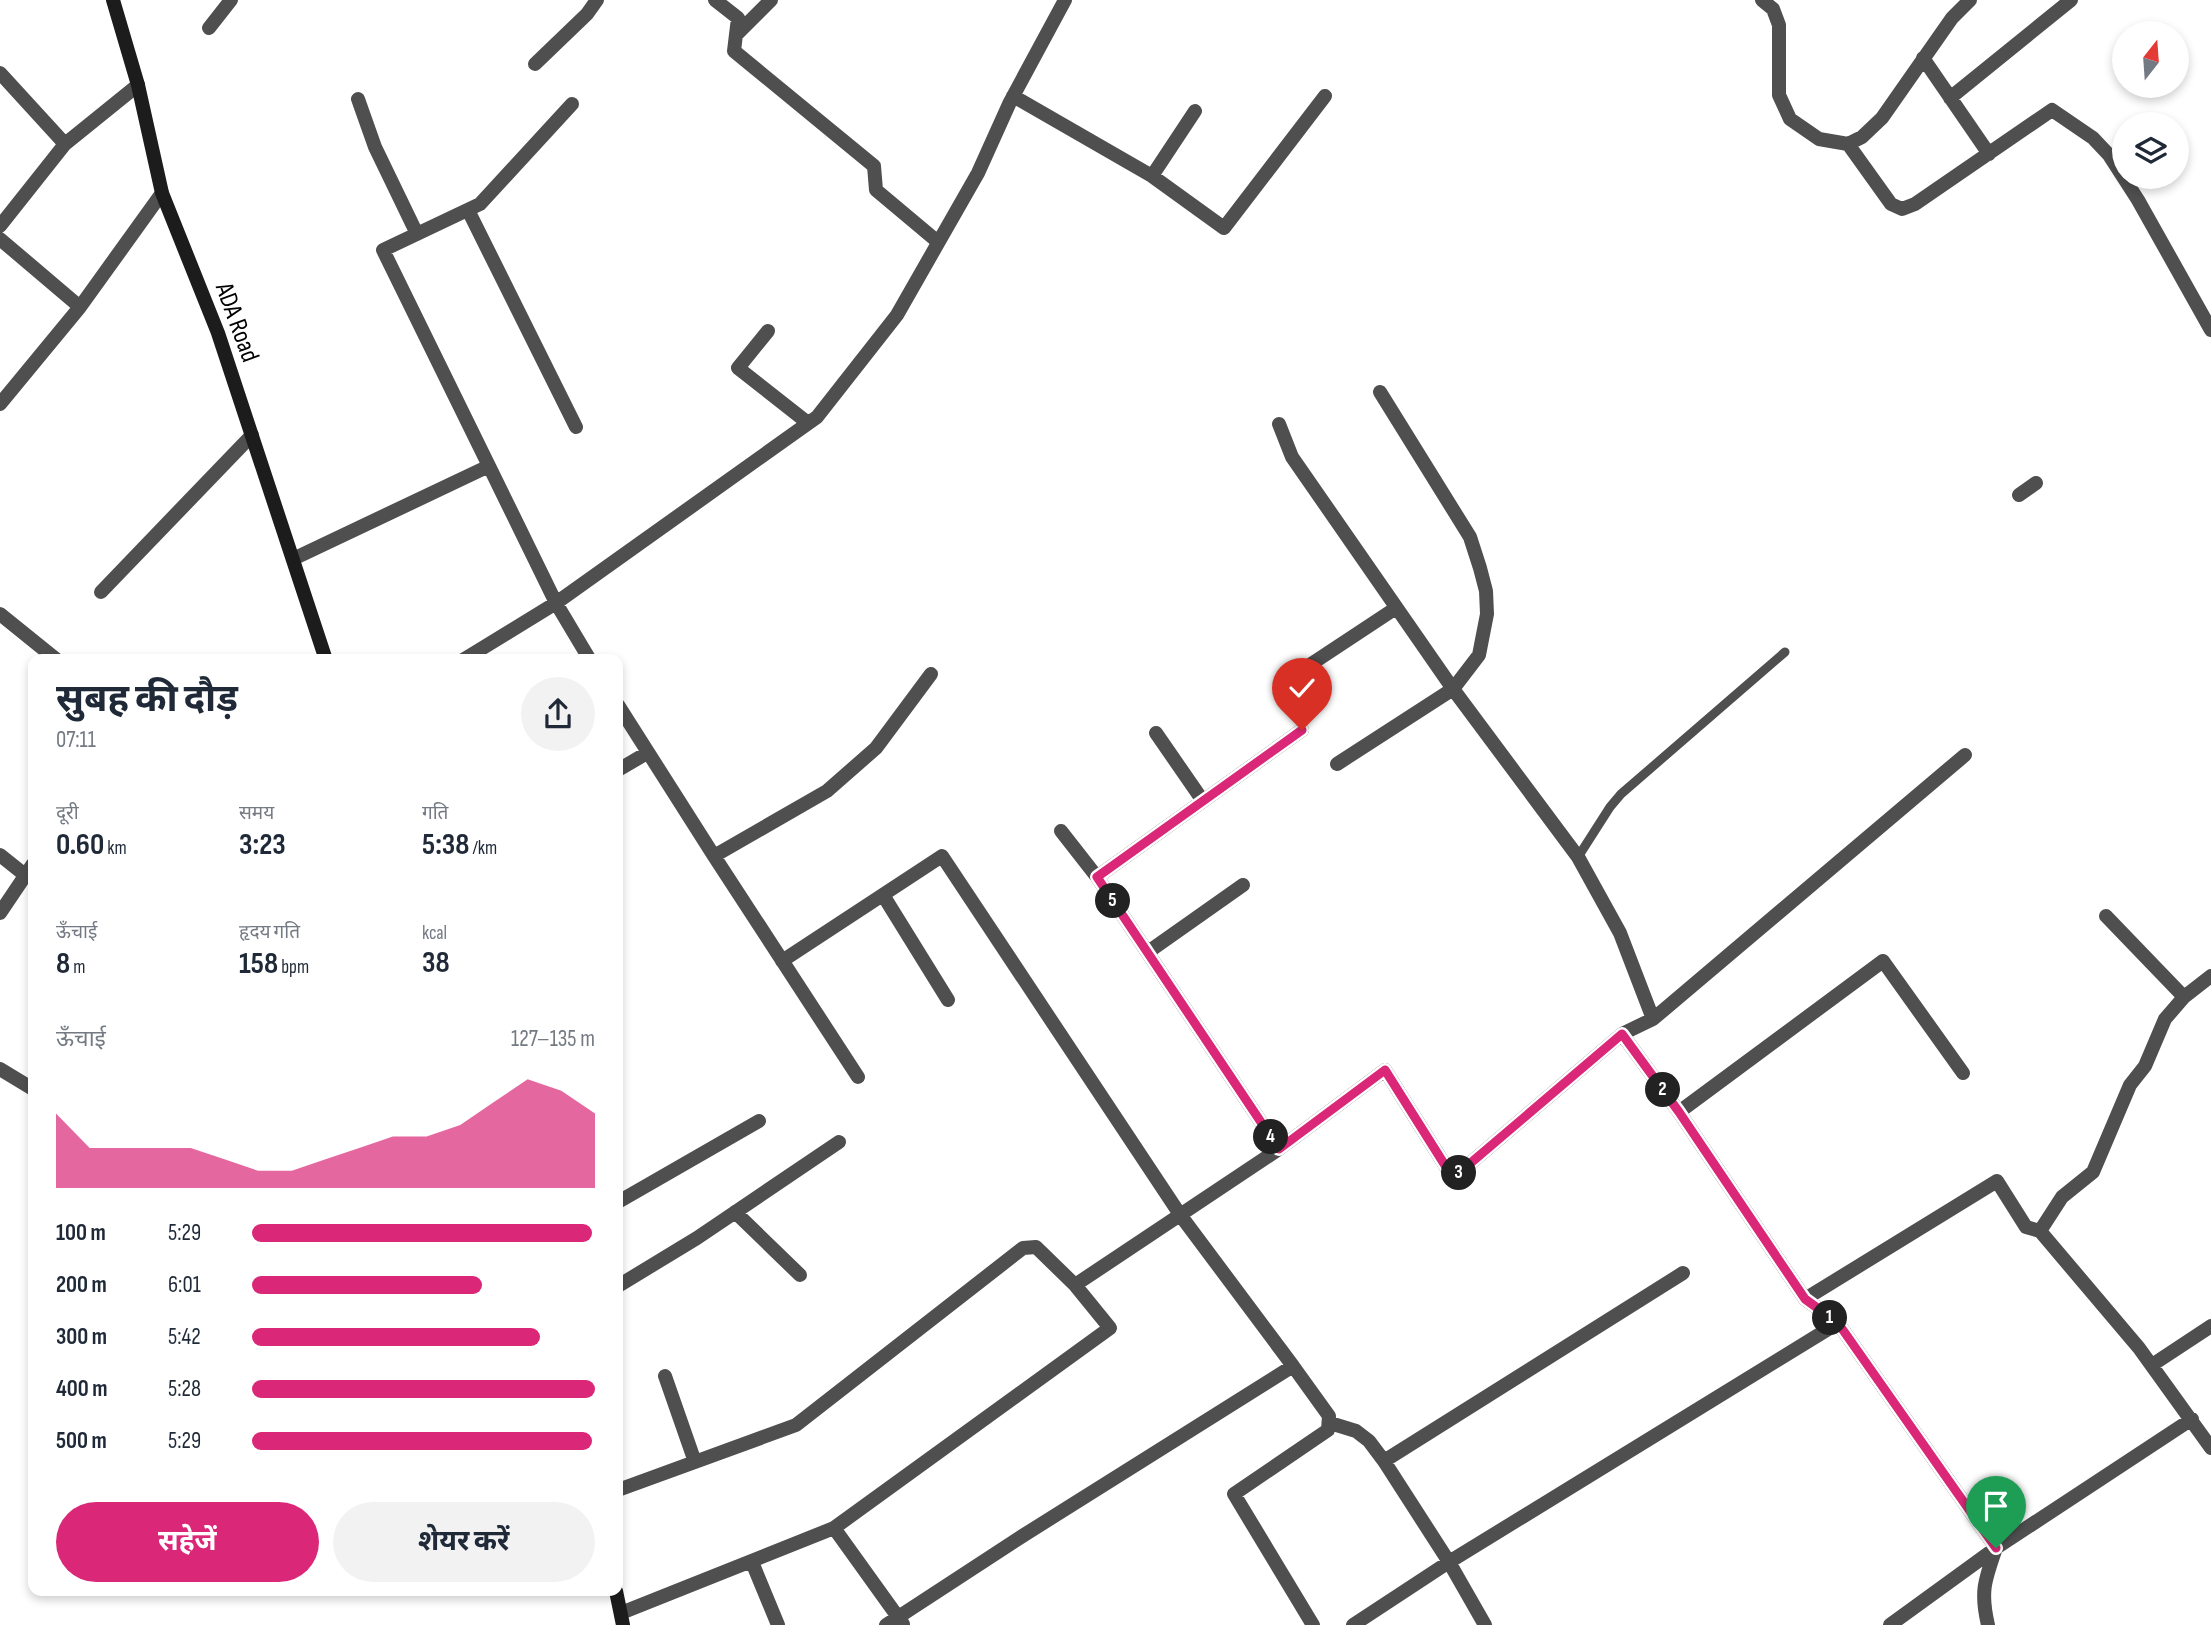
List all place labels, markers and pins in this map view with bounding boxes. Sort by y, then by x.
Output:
pin [1272,658,1332,730]
pin: 5 [1096,884,1130,918]
pin: 2 [1646,1072,1680,1108]
pin: 4 [1254,1120,1288,1154]
pin: 3 [1442,1156,1476,1190]
pin: 1 [1812,1300,1848,1336]
pin [1966,1476,2026,1548]

